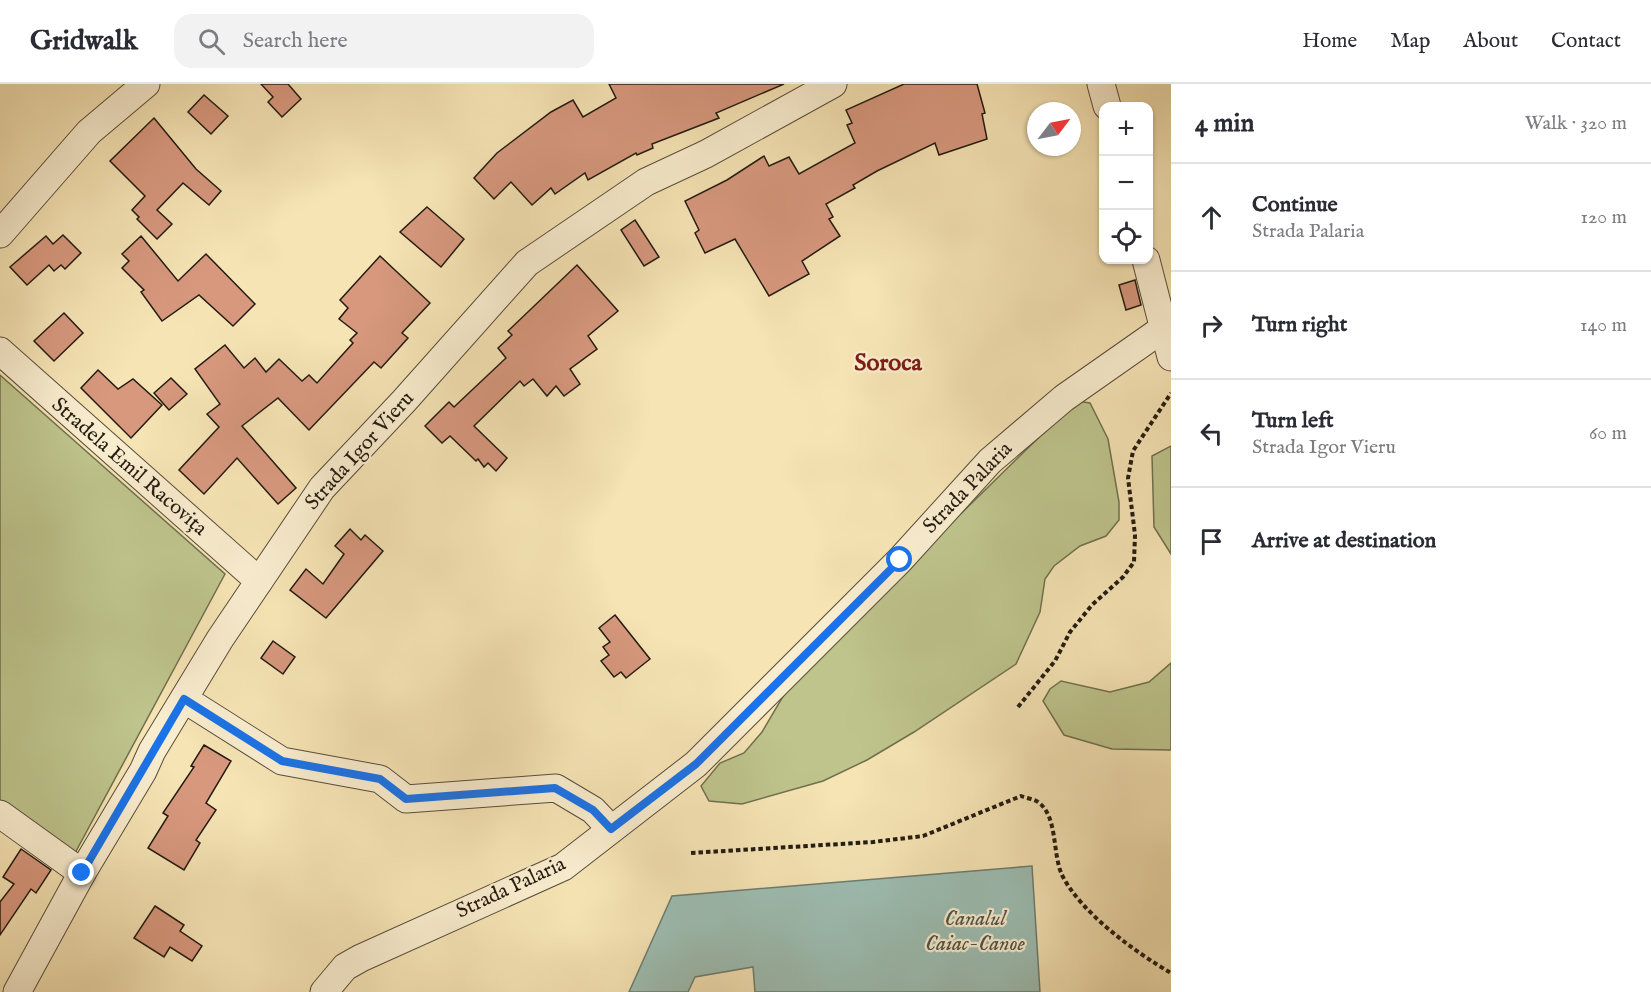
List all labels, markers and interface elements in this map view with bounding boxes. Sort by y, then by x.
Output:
search box [174,14,594,68]
text: Gridwalk [30,24,138,59]
icon: search [195,25,228,58]
text: Search here [243,27,348,55]
text: Home [1302,28,1357,55]
text: Map [1390,28,1430,55]
text: About [1463,28,1518,55]
text: Contact [1551,28,1621,55]
north arrow [1027,102,1081,156]
map controls [1099,102,1153,264]
button: + [1099,102,1153,156]
text: 4 min [1195,107,1254,140]
text: Walk · 320 m [1525,111,1627,136]
button: − [1099,156,1153,210]
text: Continue [1252,191,1338,219]
icon: ahead [1195,201,1228,234]
text: 120 m [1581,205,1627,230]
button: locate [1099,210,1153,264]
text: Strada Palaria [1252,219,1364,244]
icon: right [1195,309,1228,342]
text: Turn right [1252,311,1347,339]
text: 140 m [1580,313,1627,338]
district label: Soroca [854,348,922,379]
street label: Strada Igor Vieru [299,386,421,516]
street label: Stradela Emil Racovița [45,392,213,543]
text: Turn left [1252,407,1334,435]
icon: left [1195,417,1228,450]
text: 60 m [1589,421,1627,446]
text: Strada Igor Vieru [1252,435,1396,460]
street label: Strada Palaria [917,436,1019,540]
icon: arrive [1195,525,1228,558]
text: Arrive at destination [1252,527,1436,555]
route start [886,546,912,572]
street label: Strada Palaria [452,850,571,925]
route end [68,859,94,885]
water label: Canalul Caiac-Canoe [925,905,1026,958]

